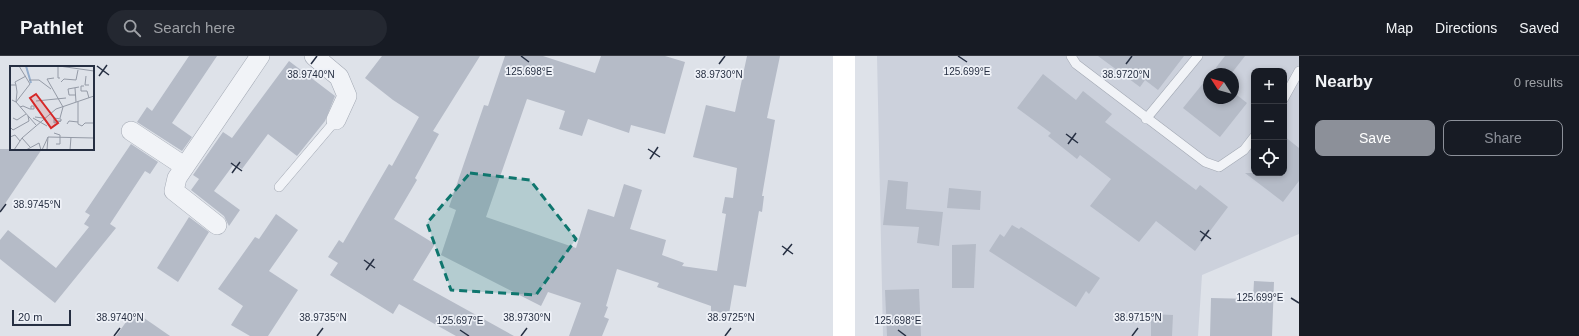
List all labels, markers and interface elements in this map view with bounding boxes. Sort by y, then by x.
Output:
search box [107,10,387,46]
text: Pathlet [20,17,83,38]
icon: search [121,17,143,39]
text: Search here [153,19,235,36]
text: Map [1386,20,1413,36]
text: Directions [1435,20,1497,36]
text: Saved [1519,20,1559,36]
inset map [10,66,94,150]
text: 125.698°E [506,66,553,77]
text: 125.699°E [944,66,991,77]
north arrow [1203,68,1239,104]
map controls [1251,68,1287,176]
button: + [1251,68,1287,104]
text: 38.9740°N [287,69,335,80]
text: 38.9730°N [695,69,743,80]
text: 38.9720°N [1102,69,1150,80]
text: Nearby [1315,72,1373,91]
text: 0 results [1514,75,1563,90]
button: − [1251,104,1287,140]
button: Save [1315,120,1435,156]
button: Share [1443,120,1563,156]
button: locate [1251,140,1287,176]
text: 38.9745°N [13,199,61,210]
text: 125.699°E [1237,292,1284,303]
scale bar [12,308,71,327]
text: 20 m [18,311,42,323]
text: 38.9740°N [96,312,144,323]
text: 38.9735°N [299,312,347,323]
text: 38.9730°N [503,312,551,323]
text: 38.9725°N [707,312,755,323]
text: 38.9715°N [1114,312,1162,323]
text: 125.697°E [437,315,484,326]
text: 125.698°E [875,315,922,326]

